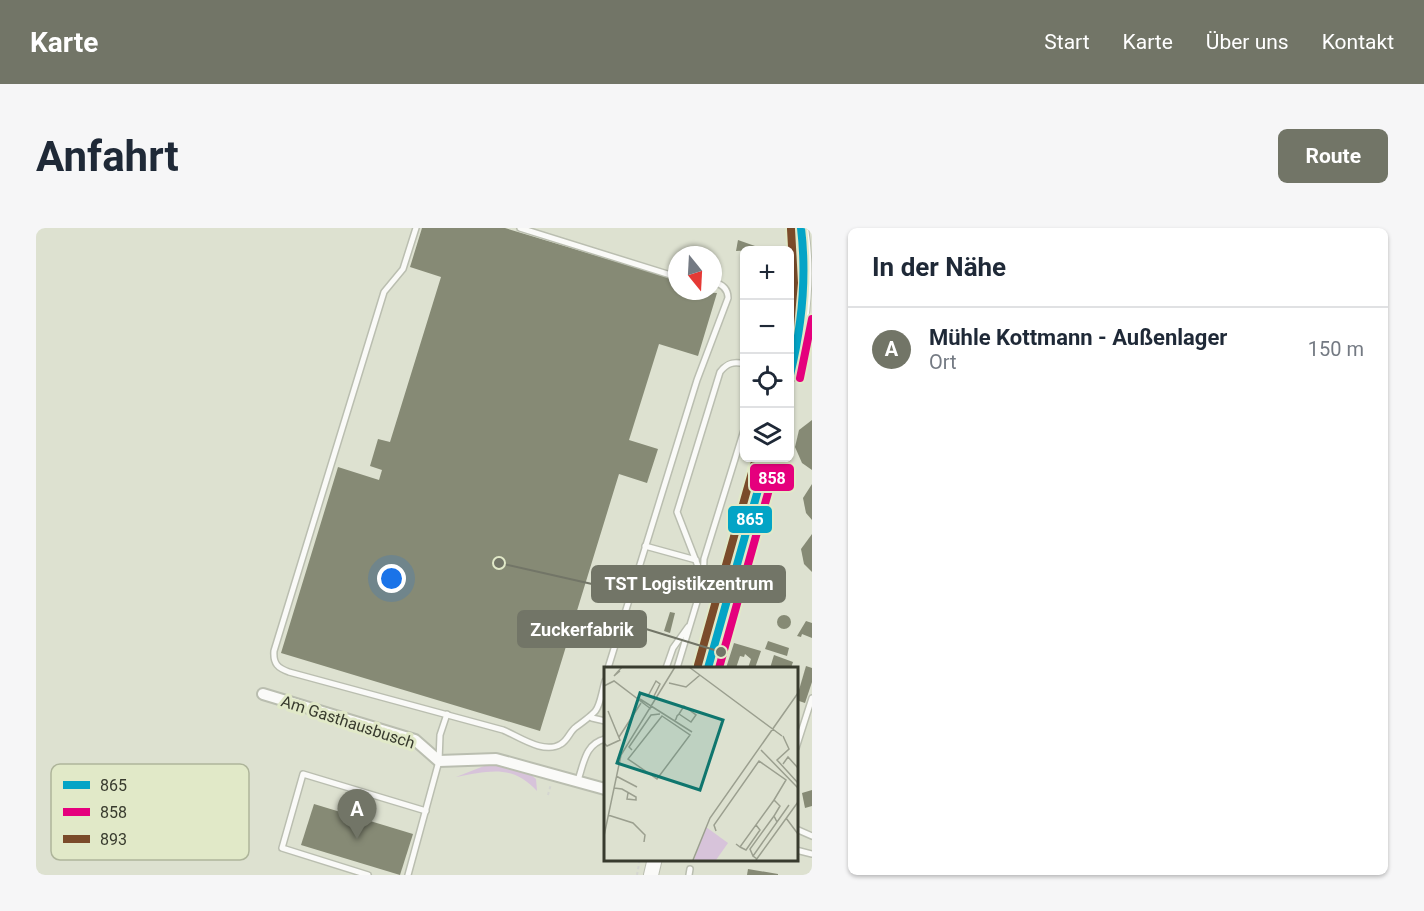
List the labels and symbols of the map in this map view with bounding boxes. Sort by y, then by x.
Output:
north arrow [668,246,722,300]
line badge: 858 [749,463,795,492]
text: 858 [758,469,786,488]
line badge: 865 [727,505,773,534]
text: 865 [736,510,764,529]
your location [377,564,406,593]
callout: TST Logistikzentrum [592,566,785,602]
text: TST Logistikzentrum [604,573,774,594]
callout: Zuckerfabrik [518,611,646,647]
text: Zuckerfabrik [530,619,634,640]
inset map [604,667,797,860]
street label: Am Gasthausbusch [279,691,417,753]
legend [51,764,249,860]
text: 865 [100,776,127,795]
pin: A [338,790,376,839]
text: 858 [100,803,127,822]
text: 893 [100,830,127,849]

